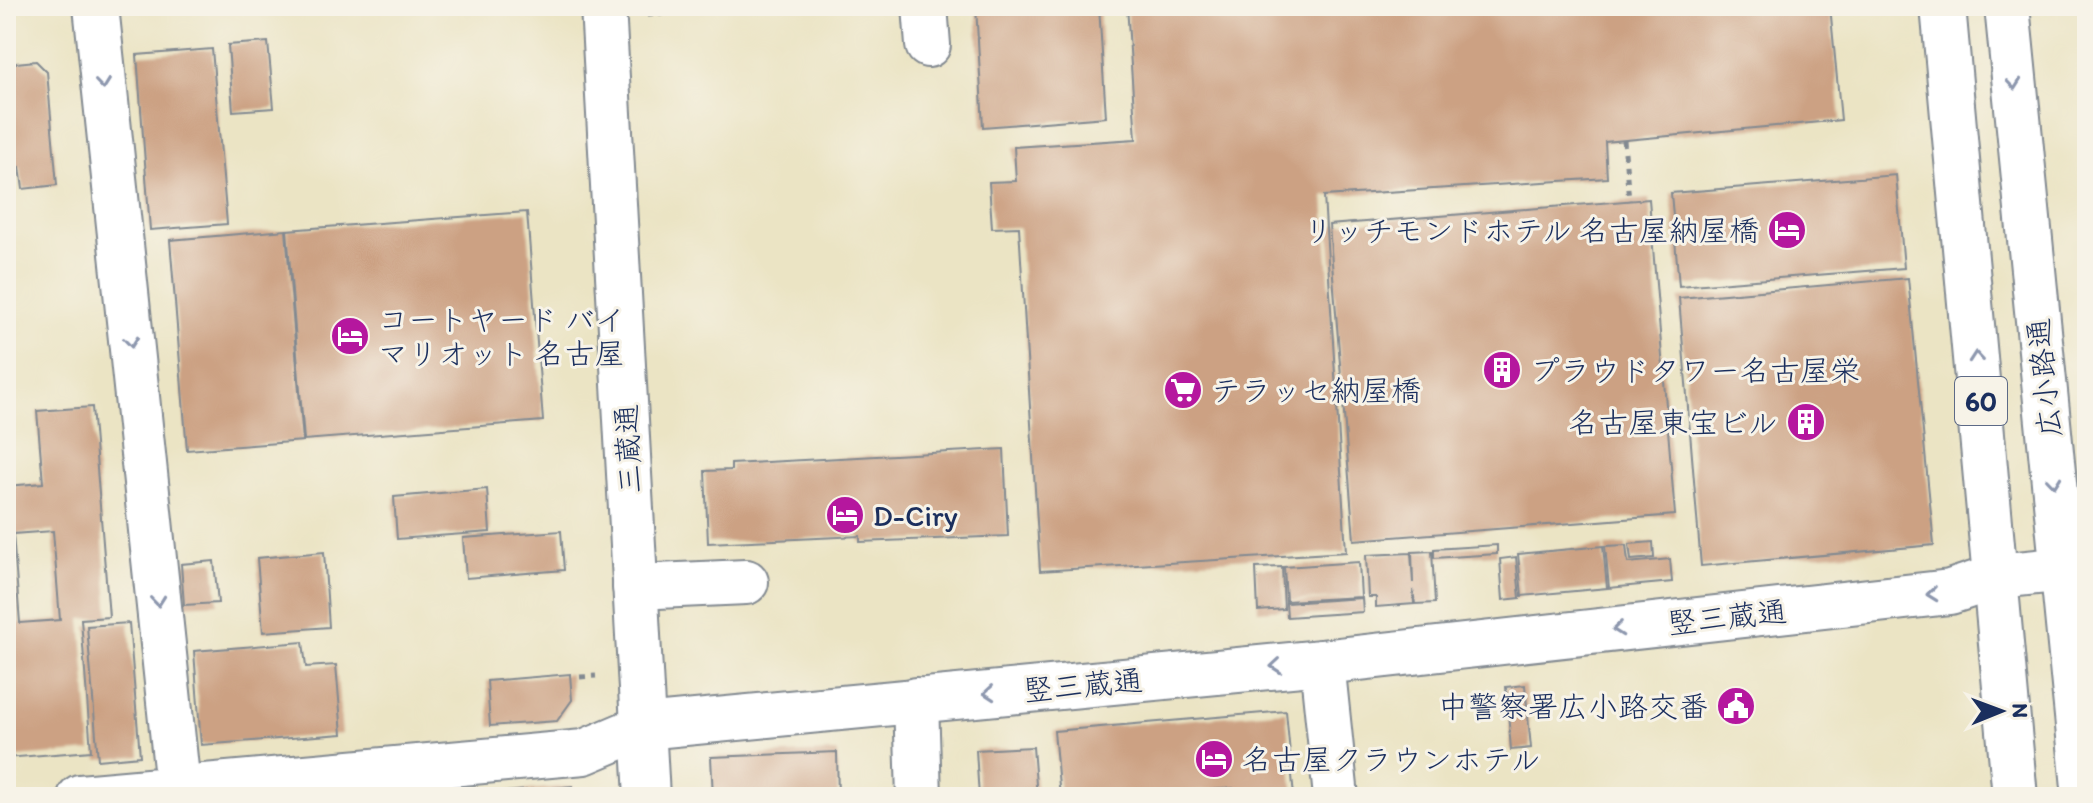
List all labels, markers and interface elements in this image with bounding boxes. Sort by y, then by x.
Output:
one-way arrow [95,78,112,91]
one-way arrow [2006,78,2023,91]
hotel icon: リッチモンドホテル 名古屋納屋橋 [1766,209,1808,251]
place label: リッチモンドホテル 名古屋納屋橋 [1303,212,1759,249]
place label: コートヤード バイ マリオット 名古屋 [378,301,625,372]
hotel icon: コートヤード バイ マリオット 名古屋 [329,315,371,357]
street label: 広小路通 [2019,316,2069,440]
one-way arrow [122,336,139,349]
building icon: プラウドタワー名古屋栄 [1481,349,1523,391]
one-way arrow [1968,350,1985,363]
place label: プラウドタワー名古屋栄 [1530,352,1860,389]
supermarket icon: テラッセ納屋橋 [1162,369,1204,411]
place label: テラッセ納屋橋 [1211,372,1421,409]
road number: 60 [1955,377,2007,425]
building icon: 名古屋東宝ビル [1785,401,1827,443]
street label: 三蔵通 [607,403,649,495]
place label: 名古屋東宝ビル [1569,404,1778,441]
one-way arrow [2045,476,2062,489]
hotel icon: D-Ciry [824,494,866,536]
place label: D-Ciry [873,497,958,534]
one-way arrow [1925,585,1938,602]
street label: 竪三蔵通 [1665,592,1789,642]
one-way arrow [149,595,166,608]
one-way arrow [1611,620,1624,637]
one-way arrow [1269,658,1282,675]
street label: 竪三蔵通 [1022,661,1144,709]
north arrow [1961,671,2041,751]
one-way arrow [982,685,995,702]
public building icon: 中警察署広小路交番 [1715,685,1757,727]
place label: 中警察署広小路交番 [1438,688,1708,725]
text: N [2007,703,2034,718]
hotel icon: 名古屋クラウンホテル [1193,738,1235,780]
place label: 名古屋クラウンホテル [1242,741,1541,778]

